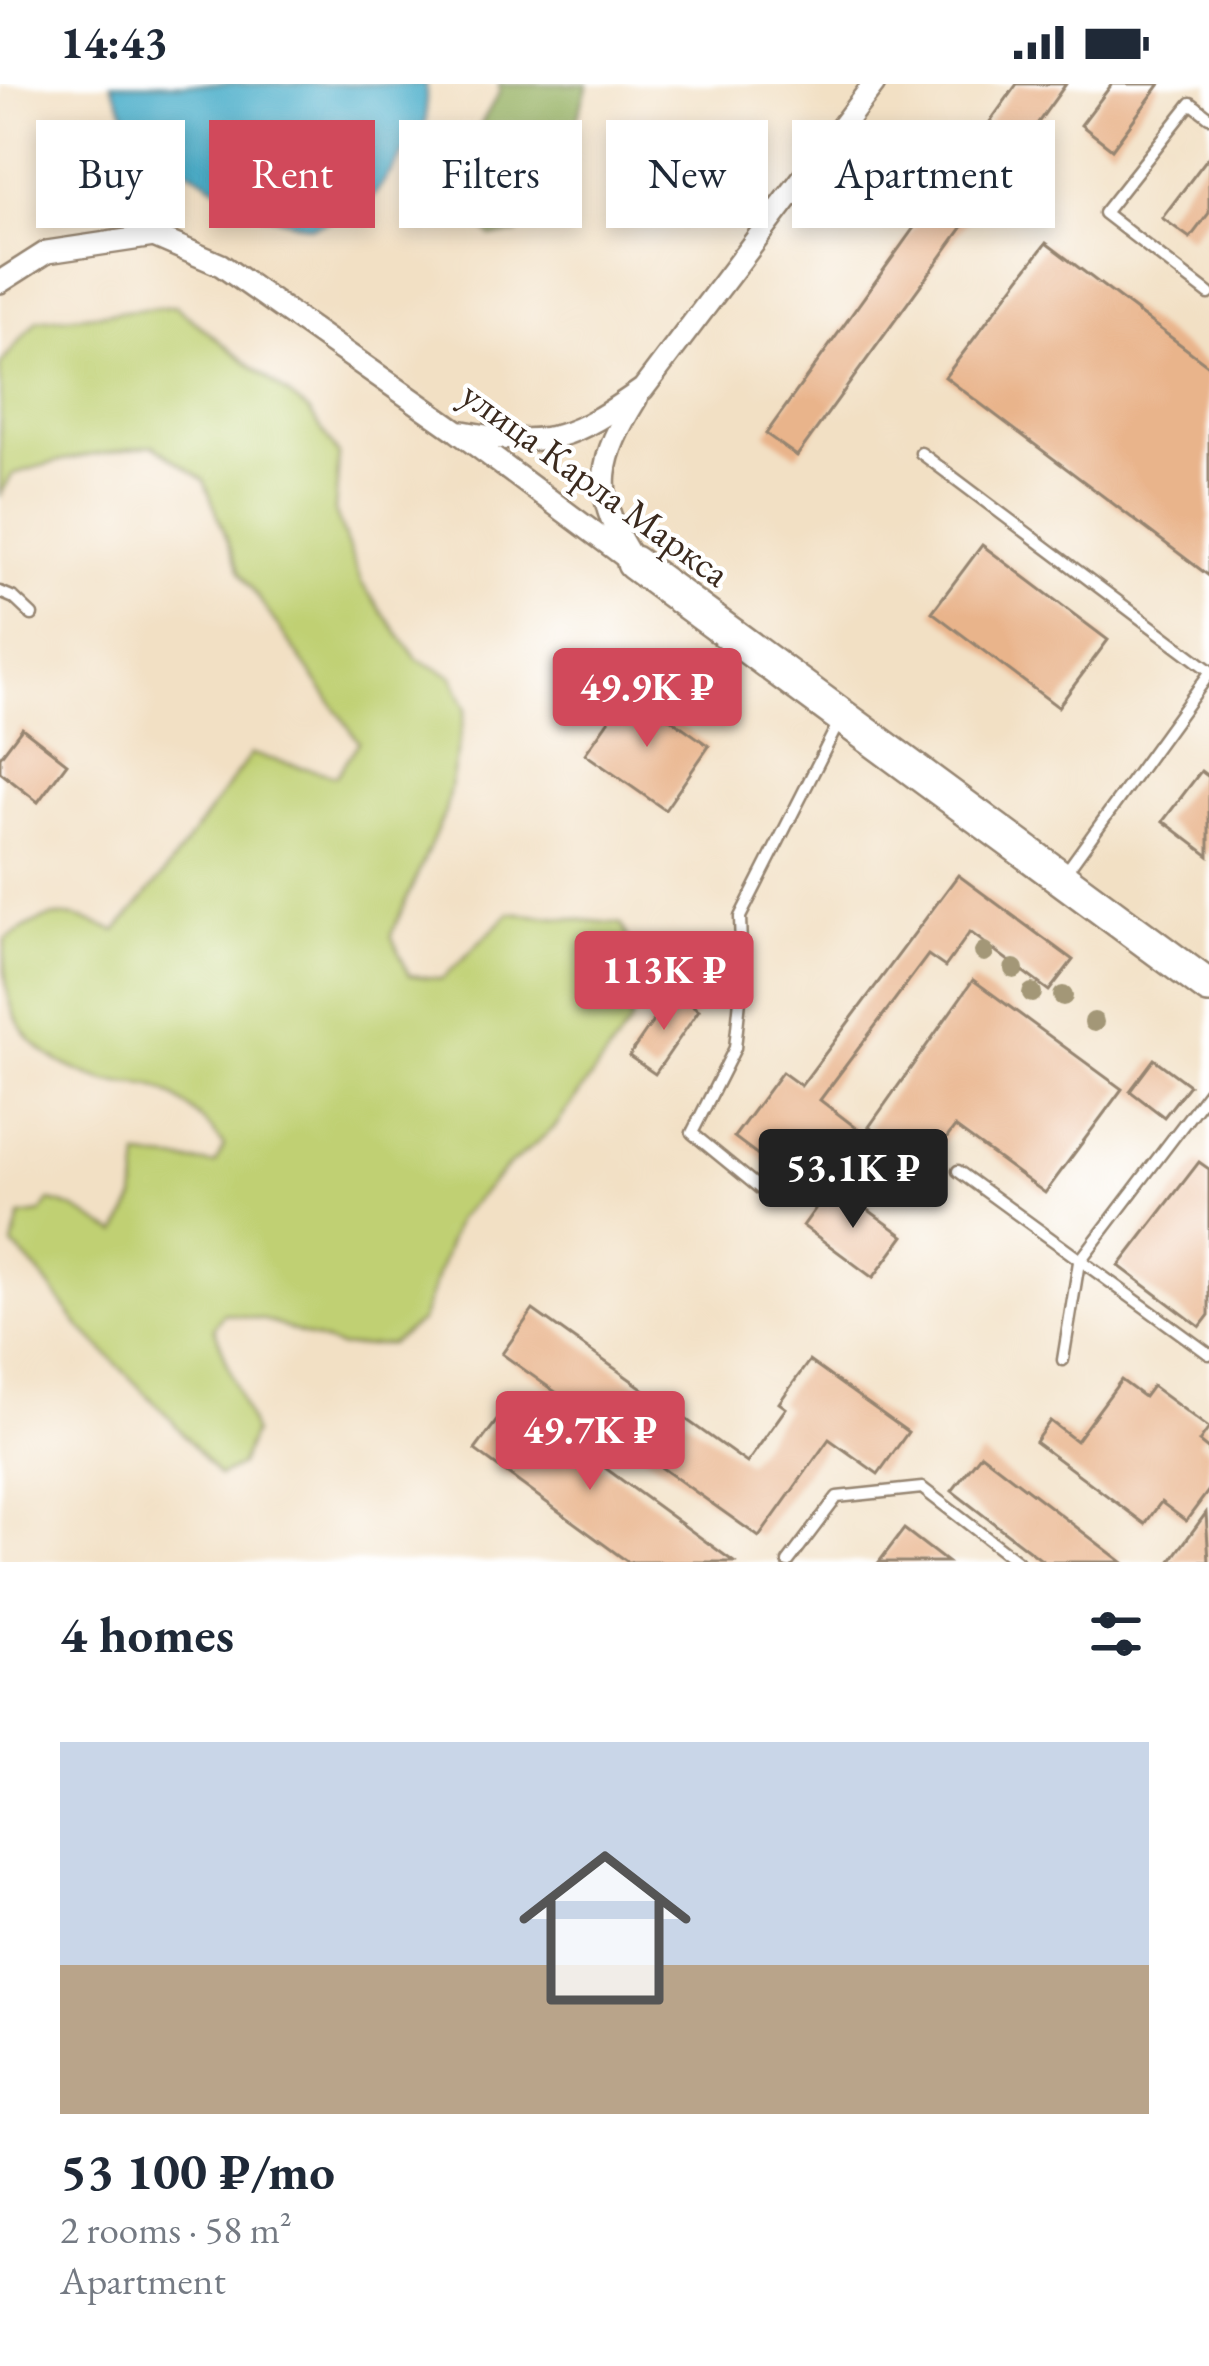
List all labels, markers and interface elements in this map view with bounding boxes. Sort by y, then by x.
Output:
text: 14:43 [60,13,168,71]
chip: Buy [36,120,185,228]
chip: Rent [209,120,375,228]
chip: Filters [399,120,582,228]
chip: New [606,120,768,228]
chip: Apartment [792,120,1055,228]
street label: улица Карла Маркса [451,369,741,598]
pin: 49.9K ₽ [536,648,758,750]
text: 49.9K ₽ [580,661,714,712]
pin: 113K ₽ [566,931,762,1033]
text: 113K ₽ [602,944,726,995]
pin: 53.1K ₽ [742,1129,964,1231]
text: 53.1K ₽ [786,1142,920,1193]
pin: 49.7K ₽ [479,1391,701,1493]
text: 49.7K ₽ [523,1404,657,1455]
text: 4 homes [60,1601,234,1667]
icon: filters [1083,1601,1149,1667]
icon: home [497,1820,713,2036]
text: 53 100 ₽/mo [60,2138,335,2204]
text: 2 rooms · 58 m² [60,2204,292,2255]
text: Apartment [60,2255,226,2306]

